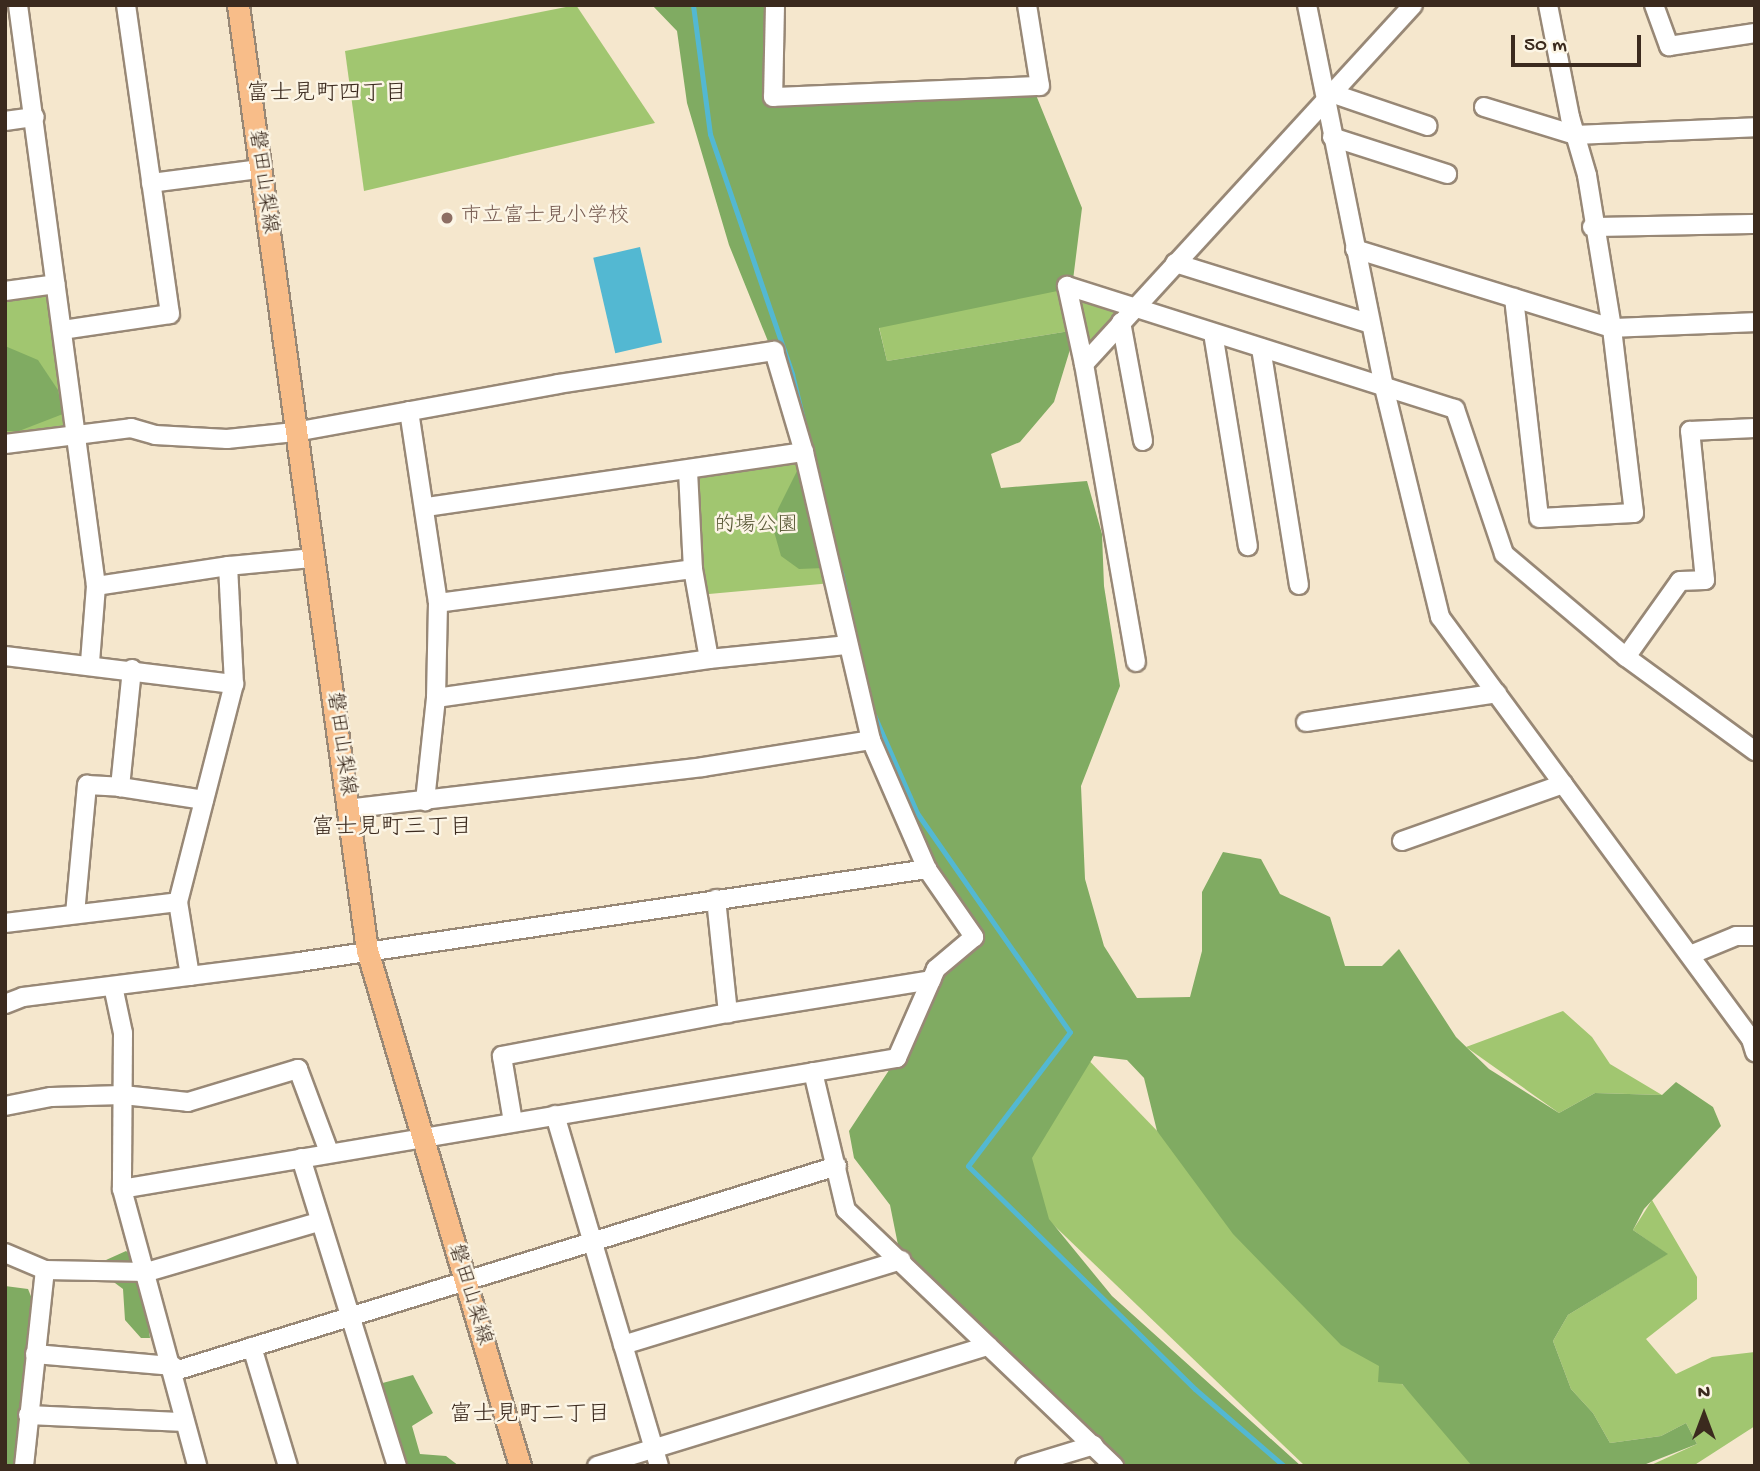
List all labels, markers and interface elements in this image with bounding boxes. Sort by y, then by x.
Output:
scale bar [1515,21,1644,65]
text: 50 m [1524,34,1567,59]
district label: 富士見町四丁目 [247,81,407,109]
street label: 磐田山梨線 [241,128,281,236]
place label: 市立富士見小学校 [461,205,629,231]
marker: 市立富士見小学校 [439,210,455,226]
park label: 的場公園 [714,514,798,540]
street label: 磐田山梨線 [319,690,359,798]
district label: 富士見町三丁目 [312,815,472,843]
street label: 磐田山梨線 [441,1241,495,1349]
north arrow [1669,1380,1739,1450]
text: N [1698,1382,1710,1405]
district label: 富士見町二丁目 [450,1402,610,1430]

